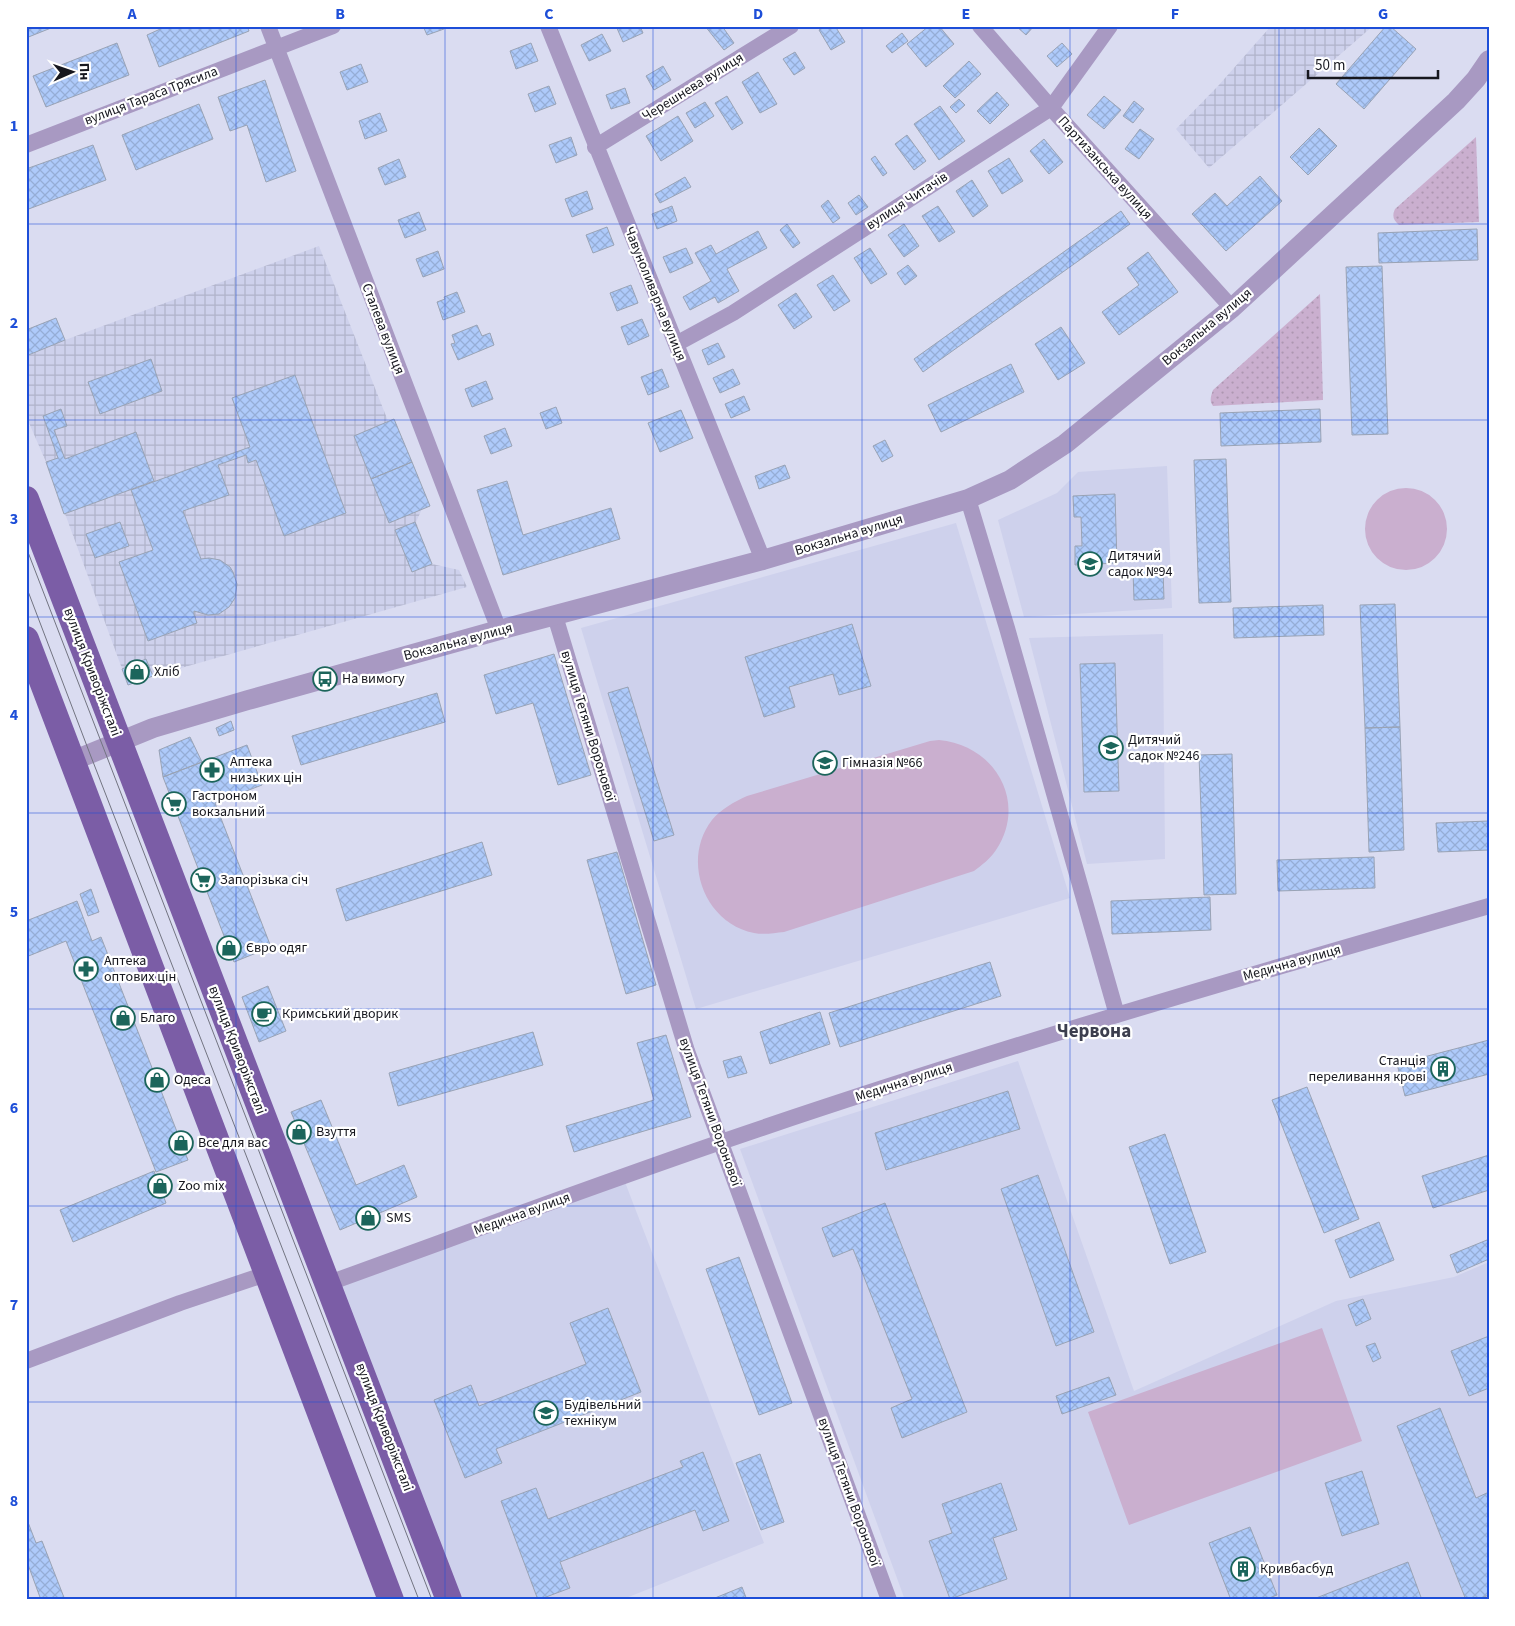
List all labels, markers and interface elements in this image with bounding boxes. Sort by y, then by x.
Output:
text: A [126,3,137,25]
text: B [335,3,345,25]
text: C [544,3,554,25]
text: D [753,3,763,25]
text: E [962,3,970,25]
text: F [1171,3,1179,25]
text: G [1378,3,1388,25]
north arrow [48,48,98,98]
street label: Черешнева вулиця [638,48,748,126]
scale bar [1308,48,1438,80]
text: 50 m [1315,55,1345,76]
street label: вулиця Тараса Трясила [81,61,221,131]
text: Пн [74,63,94,81]
street label: Партизанська вулиця [1053,112,1157,224]
text: 1 [10,115,18,137]
street label: вулиця Читачів [862,167,952,235]
street label: Чавуноливарна вулиця [619,224,691,364]
street label: Сталева вулиця [356,281,410,377]
street label: Вокзальна вулиця [1158,283,1256,371]
text: 2 [10,312,18,334]
text: 3 [10,508,18,530]
street label: Вокзальна вулиця [792,509,906,561]
place label: Дитячий садок №94 [1108,546,1173,582]
school or university icon: Дитячий садок №94 [1077,551,1103,577]
street label: вулиця Криворіжсталі [58,605,126,739]
street label: Вокзальна вулиця [401,618,515,666]
street label: вулиця Тетяни Воронової [556,648,621,804]
shop icon: Хліб [124,659,150,685]
place label: Хліб [154,662,180,682]
bus stop icon: На вимогу [312,666,338,692]
place label: На вимогу [342,669,405,689]
text: 4 [10,704,19,726]
place label: Дитячий садок №246 [1128,730,1199,766]
school or university icon: Дитячий садок №246 [1098,735,1124,761]
school or university icon: Гімназія №66 [812,750,838,776]
place label: Аптека низьких цін [230,752,302,788]
place label: Гімназія №66 [842,753,922,773]
pharmacy icon: Аптека низьких цін [199,757,225,783]
place label: Гастроном вокзальний [192,786,265,822]
supermarket icon: Гастроном вокзальний [161,791,187,817]
supermarket icon: Запорізька січ [190,867,216,893]
place label: Запорізька січ [220,870,308,890]
text: 5 [10,901,18,923]
shop icon: Євро одяг [216,935,242,961]
place label: Євро одяг [246,938,308,958]
street label: Медична вулиця [1241,939,1343,987]
place label: Аптека оптових цін [104,951,176,987]
pharmacy icon: Аптека оптових цін [73,956,99,982]
street label: вулиця Криворіжсталі [203,983,271,1117]
cafe icon: Кримський дворик [251,1001,277,1027]
place label: Кримський дворик [282,1004,398,1024]
shop icon: Благо [110,1005,136,1031]
place label: Благо [140,1008,175,1028]
district label: Червона [1057,1018,1131,1045]
street label: вулиця Тетяни Воронової [674,1035,746,1189]
place label: Станція переливання крові [1308,1051,1426,1087]
building icon: Станція переливання крові [1430,1056,1456,1082]
street label: Медична вулиця [853,1057,955,1107]
shop icon: Одеса [144,1067,170,1093]
place label: Одеса [174,1070,211,1090]
text: 6 [10,1097,18,1119]
shop icon: Взуття [286,1119,312,1145]
place label: Взуття [316,1122,356,1142]
shop icon: Все для вас [168,1130,194,1156]
place label: Все для вас [198,1133,268,1153]
shop icon: Zoo mix [147,1173,173,1199]
place label: Zoo mix [178,1176,225,1196]
street label: Медична вулиця [471,1187,573,1241]
shop icon: SMS [355,1205,381,1231]
place label: SMS [386,1208,411,1228]
text: 7 [10,1294,18,1316]
street label: вулиця Криворіжсталі [350,1360,418,1494]
place label: Будівельний технікум [564,1395,641,1431]
school or university icon: Будівельний технікум [533,1400,559,1426]
street label: вулиця Тетяни Воронової [813,1415,885,1569]
text: 8 [10,1490,18,1512]
building icon: Кривбасбуд [1230,1556,1256,1582]
place label: Кривбасбуд [1260,1559,1334,1579]

